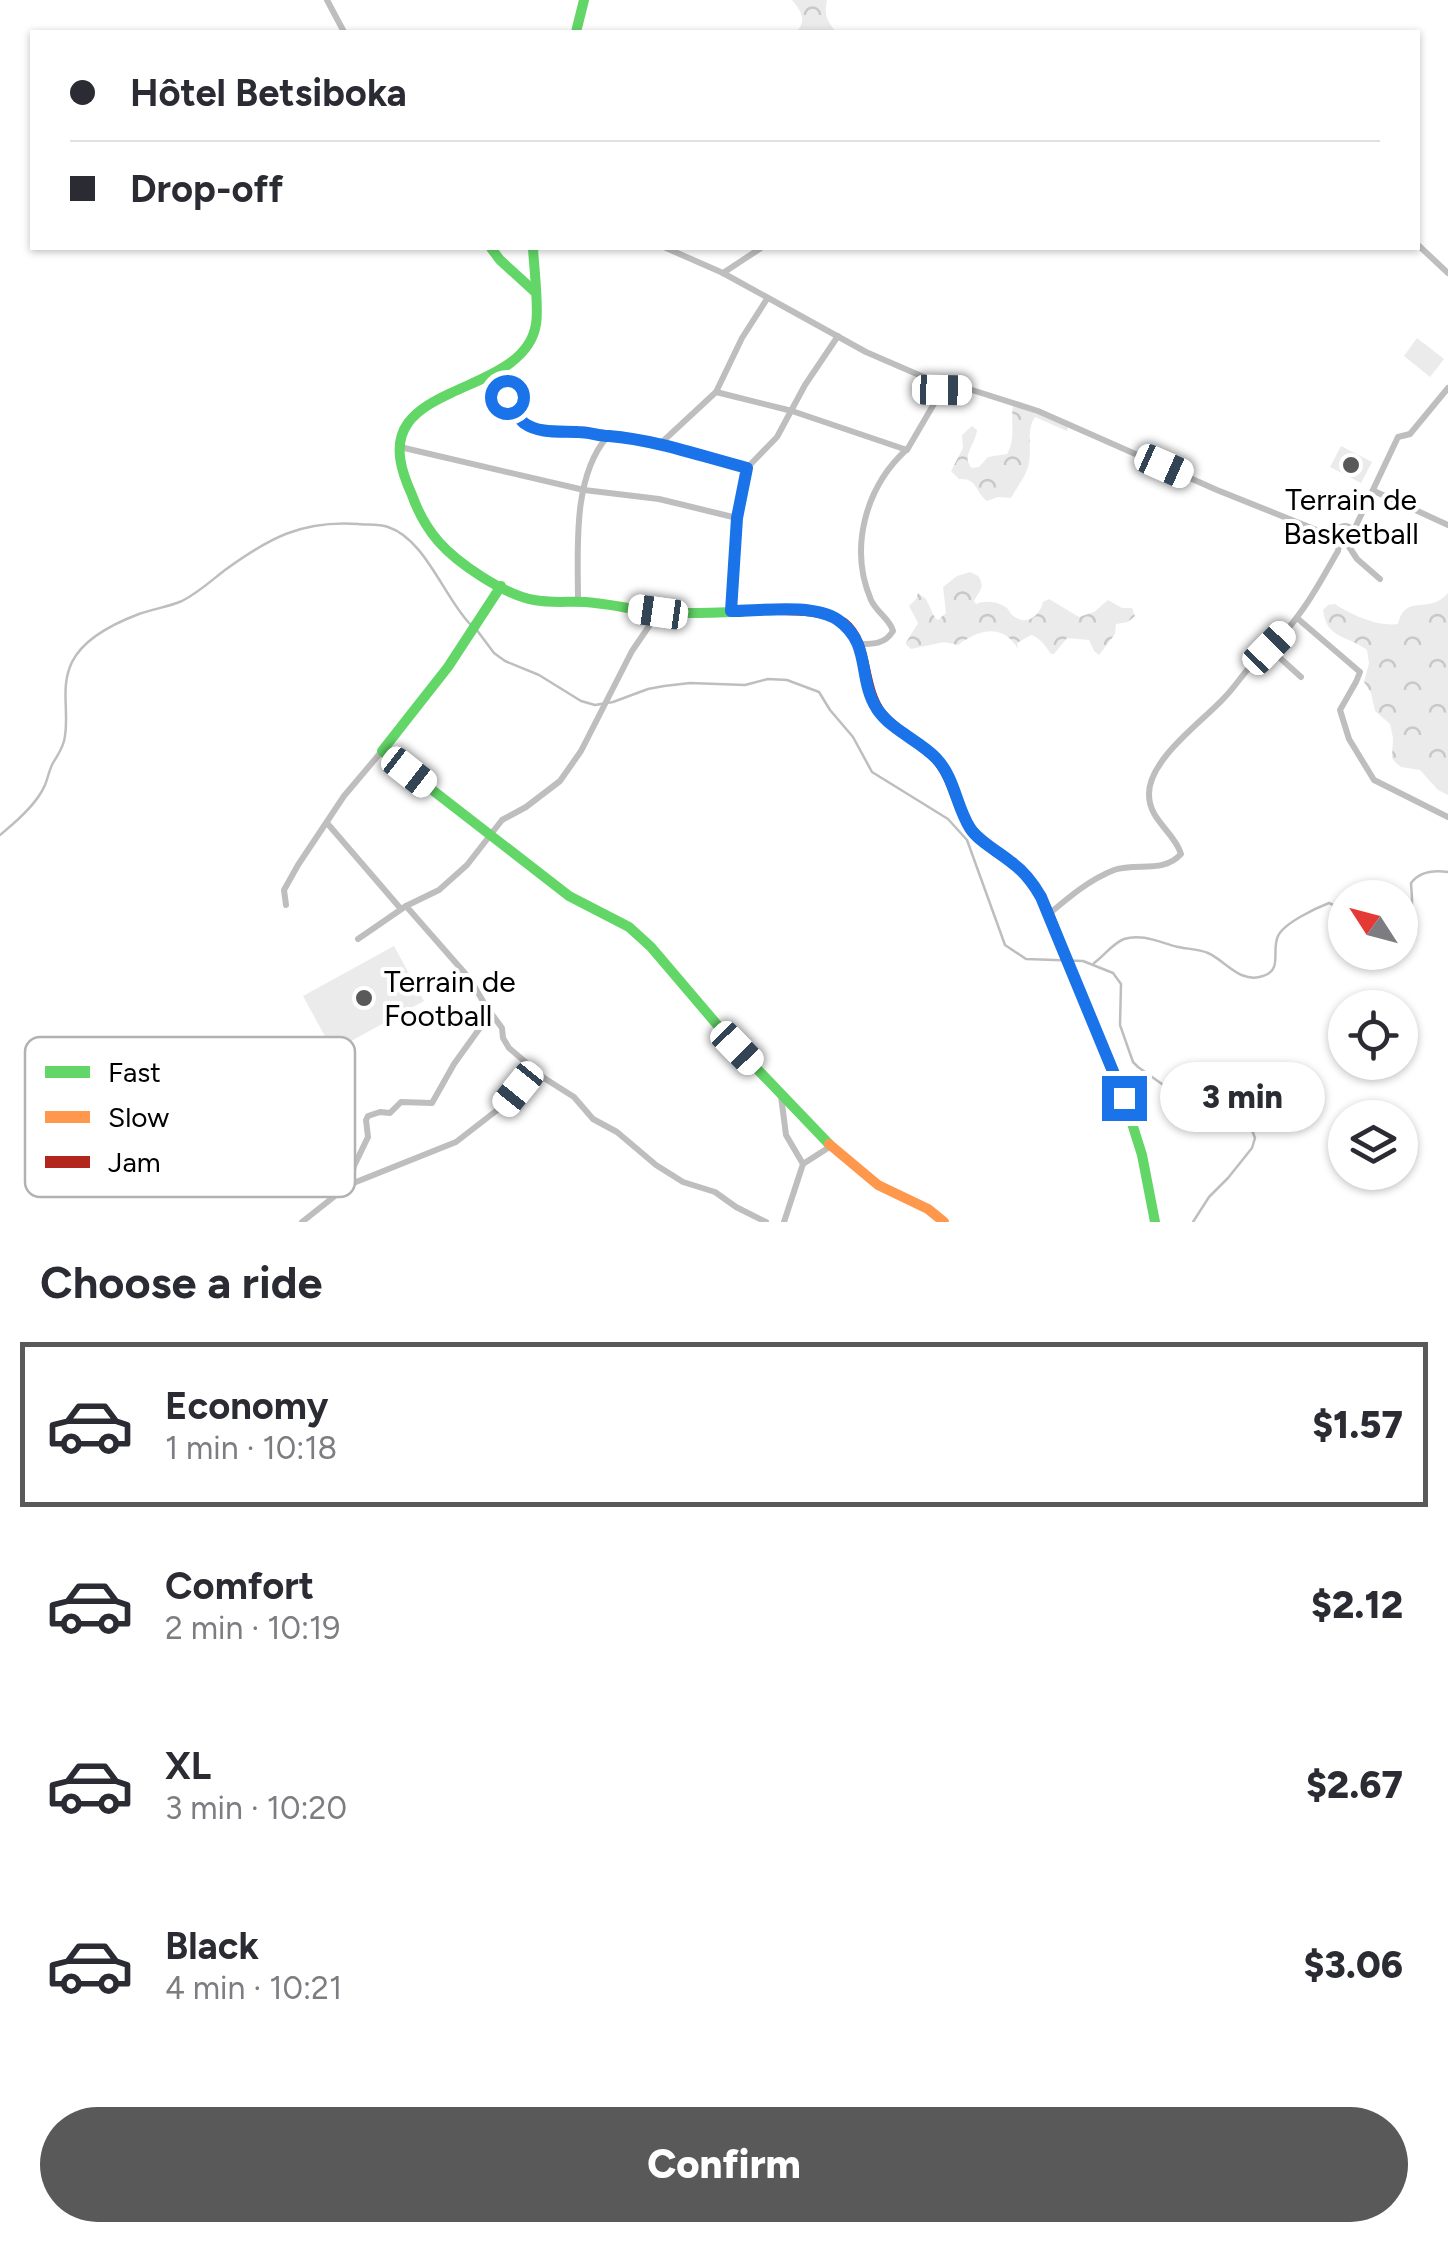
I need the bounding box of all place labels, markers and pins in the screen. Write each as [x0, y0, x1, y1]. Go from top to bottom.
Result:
marker: Terrain de Basketball [1340, 454, 1362, 476]
place label: Terrain de Basketball [1283, 481, 1419, 552]
place label: Terrain de Football [384, 963, 516, 1034]
marker: Terrain de Football [353, 987, 375, 1009]

